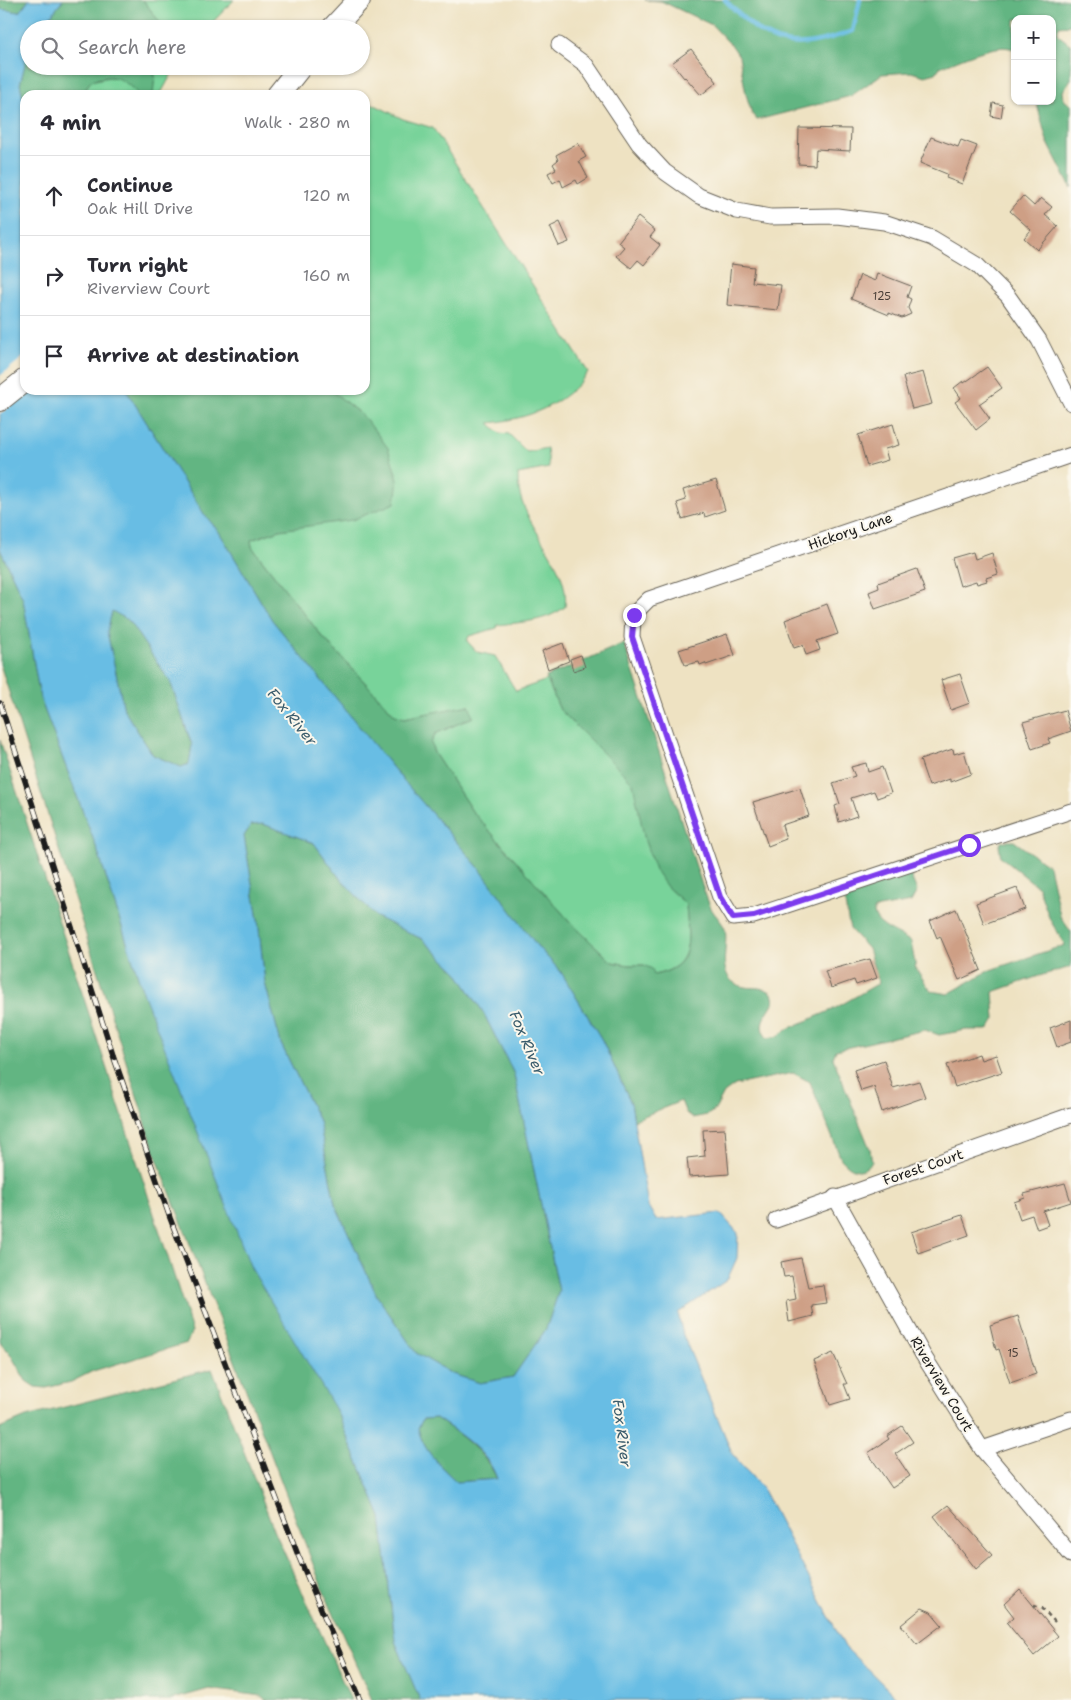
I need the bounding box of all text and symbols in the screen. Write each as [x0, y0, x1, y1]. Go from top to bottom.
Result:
map controls [1011, 15, 1056, 105]
button: + [1011, 15, 1056, 60]
search box [20, 20, 370, 75]
icon: search [38, 34, 66, 62]
text: Search here [78, 35, 187, 60]
button: − [1011, 60, 1056, 105]
text: 4 min [40, 109, 101, 137]
text: Walk · 280 m [244, 112, 350, 133]
text: Continue [87, 173, 173, 198]
icon: ahead [40, 182, 68, 210]
text: 120 m [303, 185, 350, 206]
text: Oak Hill Drive [87, 198, 193, 219]
text: Turn right [87, 253, 188, 278]
icon: right [40, 262, 68, 290]
text: 160 m [303, 265, 350, 286]
text: Riverview Court [87, 278, 210, 299]
house number: 125 [873, 289, 891, 304]
icon: arrive [40, 342, 68, 370]
text: Arrive at destination [87, 343, 299, 368]
street label: Hickory Lane [805, 508, 895, 554]
route end [623, 604, 646, 627]
water label: Fox River [263, 684, 322, 751]
route start [958, 834, 981, 857]
water label: Fox River [504, 1008, 550, 1079]
street label: Forest Court [880, 1145, 966, 1189]
street label: Riverview Court [907, 1333, 977, 1435]
house number: 15 [1007, 1346, 1019, 1361]
water label: Fox River [608, 1398, 636, 1469]

